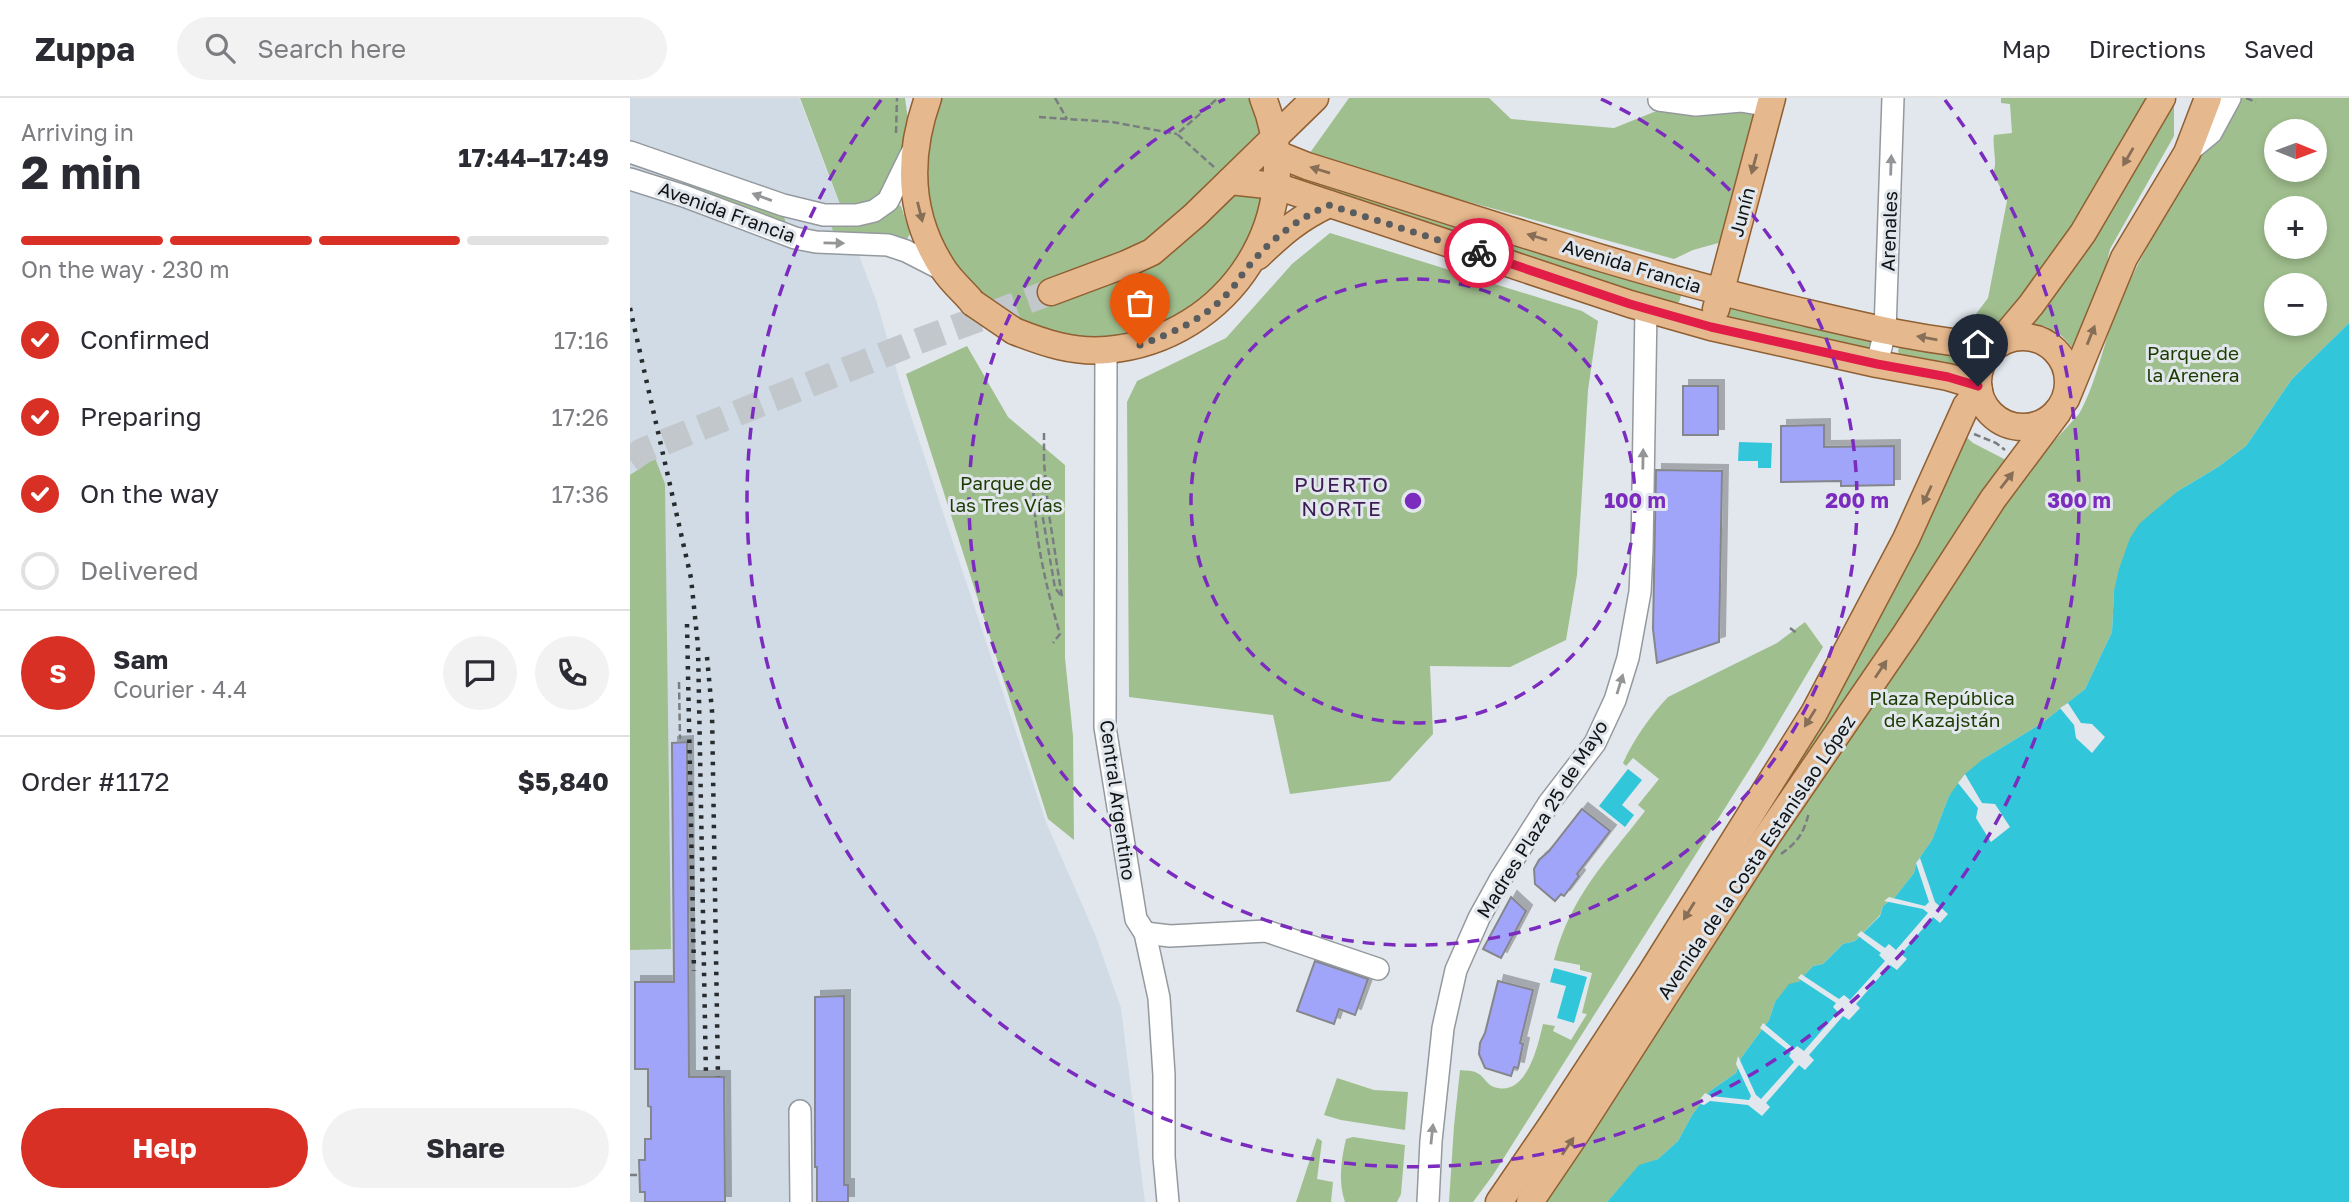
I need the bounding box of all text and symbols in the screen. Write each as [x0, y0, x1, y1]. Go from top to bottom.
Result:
search box [177, 17, 667, 80]
text: Zuppa [35, 29, 135, 68]
icon: search [201, 29, 239, 67]
text: Search here [257, 33, 406, 64]
text: Map [2002, 34, 2051, 63]
text: Directions [2089, 34, 2206, 63]
text: Saved [2244, 34, 2314, 63]
text: Arriving in [21, 118, 134, 146]
north arrow [2264, 119, 2328, 182]
map controls [2264, 119, 2327, 336]
text: 17:44–17:49 [458, 142, 609, 173]
text: 2 min [21, 144, 141, 199]
one-way arrow [2122, 148, 2134, 167]
one-way arrow [1749, 154, 1759, 175]
one-way arrow [1885, 154, 1896, 176]
one-way arrow [1309, 165, 1330, 175]
street label: Avenida Francia [656, 176, 799, 247]
street label: Junín [1724, 184, 1759, 239]
street label: Arenales [1876, 190, 1901, 272]
one-way arrow [752, 192, 773, 203]
button: + [2264, 196, 2327, 259]
one-way arrow [915, 201, 926, 223]
courier [1444, 218, 1514, 288]
one-way arrow [1527, 232, 1548, 242]
street label: Avenida Francia [1560, 233, 1704, 298]
icon: bike [1460, 234, 1498, 272]
one-way arrow [824, 237, 846, 248]
text: On the way · 230 m [21, 255, 230, 283]
pin [1110, 273, 1170, 345]
button: − [2264, 273, 2327, 336]
icon: bag [1121, 284, 1159, 322]
pin [1948, 314, 2008, 386]
icon: check [21, 321, 59, 359]
text: Confirmed [80, 324, 210, 355]
icon: home [1959, 325, 1997, 363]
one-way arrow [2085, 325, 2096, 346]
text: 17:16 [554, 326, 609, 354]
one-way arrow [1916, 333, 1938, 344]
park label: Parque de la Arenera [2146, 341, 2240, 386]
icon: check [21, 398, 59, 436]
text: Preparing [80, 401, 202, 432]
text: 17:26 [552, 403, 609, 431]
one-way arrow [1637, 448, 1649, 470]
park label: Parque de las Tres Vías [949, 471, 1063, 516]
district label: PUERTO NORTE [1294, 471, 1390, 521]
one-way arrow [2000, 471, 2015, 489]
icon: check [21, 475, 59, 513]
text: On the way [80, 478, 219, 509]
text: 17:36 [551, 480, 609, 508]
one-way arrow [1921, 485, 1933, 505]
text: 100 m [1604, 487, 1666, 513]
text: 200 m [1825, 487, 1889, 513]
text: 300 m [2047, 487, 2111, 513]
centre of rings [1401, 489, 1425, 513]
text: Delivered [80, 555, 199, 586]
button: chat [443, 636, 517, 710]
button: phone [535, 636, 609, 710]
text: Sam [113, 644, 168, 675]
text: S [49, 658, 67, 689]
one-way arrow [1874, 660, 1888, 678]
one-way arrow [1615, 674, 1626, 695]
text: Courier · 4.4 [113, 675, 247, 703]
park label: Plaza República de Kazajstán [1869, 686, 2015, 731]
one-way arrow [1804, 708, 1817, 728]
street label: Avenida de la Costa Estanislao López [1652, 710, 1860, 1003]
street label: Madres Plaza 25 de Mayo [1471, 716, 1612, 922]
street label: Central Argentino [1096, 718, 1141, 882]
text: Order #1172 [21, 766, 170, 797]
text: $5,840 [518, 766, 609, 797]
one-way arrow [1683, 901, 1696, 920]
button: Help [21, 1108, 308, 1188]
button: Share [322, 1108, 609, 1188]
one-way arrow [1427, 1123, 1438, 1145]
one-way arrow [1561, 1137, 1575, 1155]

